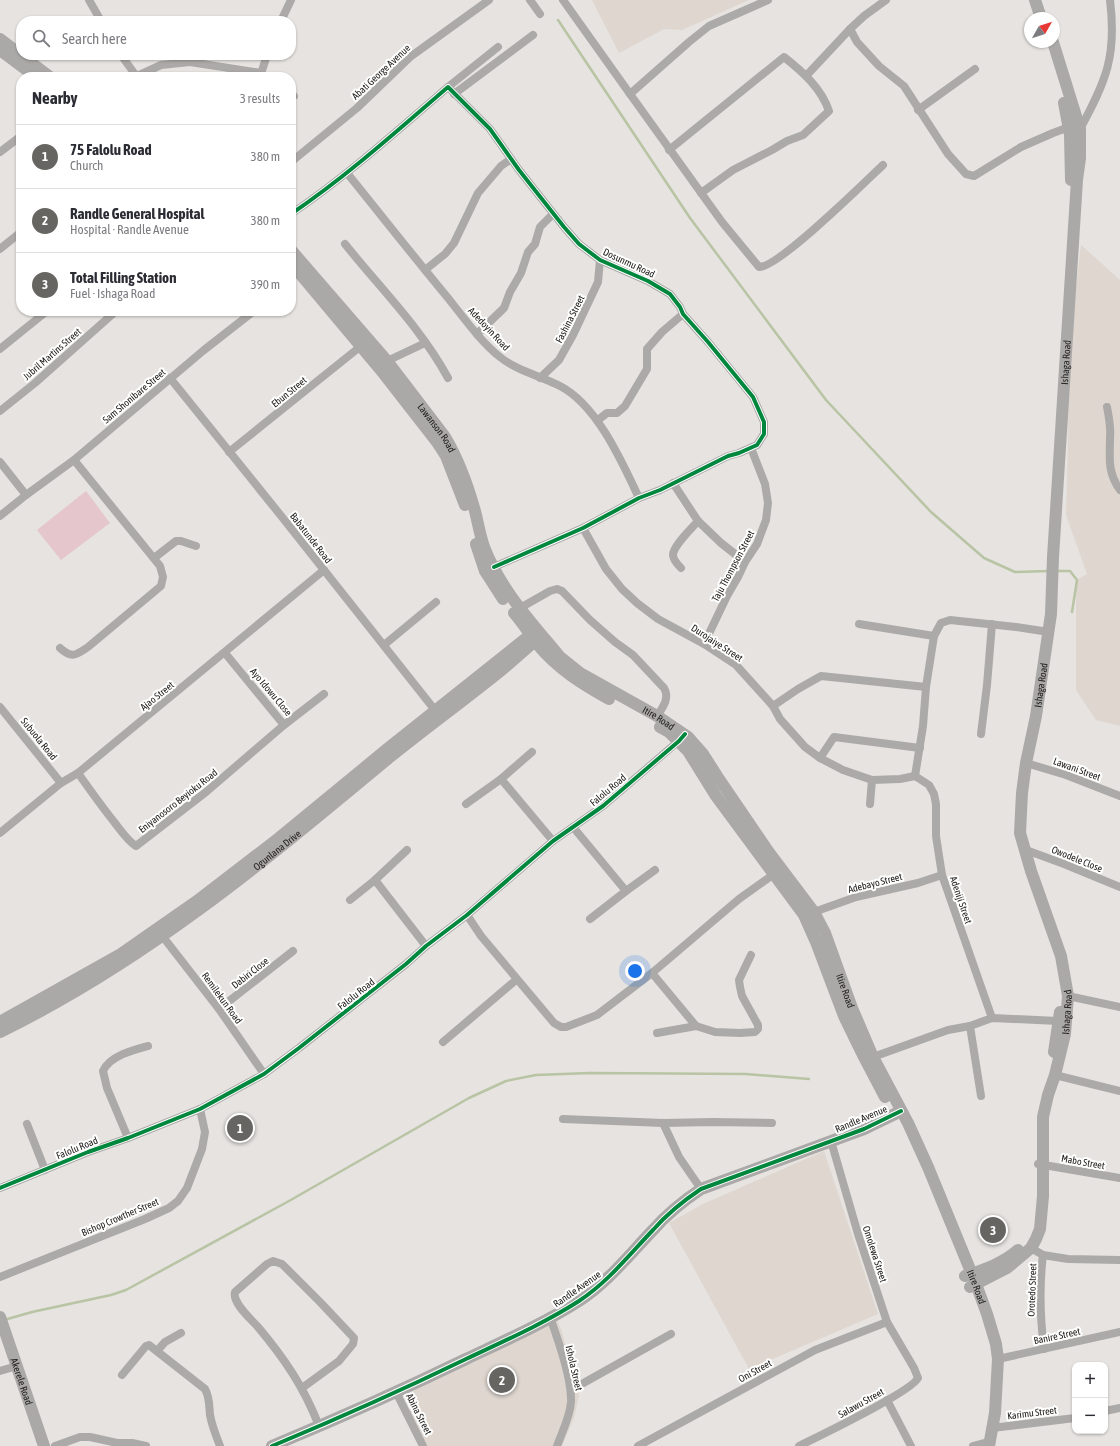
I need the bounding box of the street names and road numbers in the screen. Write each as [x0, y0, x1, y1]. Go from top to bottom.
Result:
street label: Abati George Avenue [350, 42, 413, 102]
street label: Dosunmu Road [601, 246, 657, 280]
street label: Fashina Street [553, 293, 587, 345]
street label: Adedoyin Road [466, 305, 512, 353]
street label: Jubril Martins Street [21, 326, 83, 382]
street label: Ishaga Road [1058, 339, 1072, 385]
street label: Sam Shonibare Street [100, 366, 168, 425]
street label: Ebun Street [269, 374, 309, 409]
street label: Lawanson Road [416, 401, 458, 454]
street label: Babatunde Road [288, 511, 334, 566]
street label: Taju Thompson Street [710, 528, 756, 603]
street label: Durojaiye Street [689, 622, 745, 664]
street label: Ishaga Road [1032, 662, 1049, 708]
street label: Ayo Idowu Close [248, 666, 294, 718]
street label: Ajao Street [138, 679, 176, 713]
street label: Itire Road [641, 704, 677, 732]
street label: Subuola Road [19, 716, 60, 763]
street label: Lawani Street [1052, 755, 1102, 783]
street label: Eniyanosoro Beyioku Road [136, 767, 220, 835]
street label: Falolu Road [588, 772, 628, 808]
street label: Ogunlana Drive [251, 827, 303, 872]
street label: Owodele Close [1050, 844, 1105, 874]
street label: Adebayo Street [847, 871, 903, 895]
street label: Adeniji Street [948, 875, 974, 925]
street label: Dabiri Close [229, 955, 271, 991]
street label: Remilekun Road [200, 970, 244, 1026]
street label: Itire Road [835, 972, 857, 1010]
street label: Falolu Road [335, 976, 377, 1012]
street label: Ishaga Road [1059, 989, 1074, 1035]
street label: Randle Avenue [833, 1103, 889, 1135]
street label: Falolu Road [55, 1135, 100, 1161]
street label: Mabo Street [1060, 1153, 1106, 1171]
street label: Bishop Crowther Street [80, 1196, 160, 1238]
street label: Omolewa Street [861, 1224, 889, 1284]
street label: Orotedo Street [1026, 1263, 1038, 1317]
street label: Randle Avenue [551, 1268, 603, 1309]
street label: Itire Road [965, 1268, 988, 1306]
street label: Banire Street [1033, 1326, 1081, 1346]
street label: Ishola Street [563, 1344, 585, 1392]
street label: Akerele Road [9, 1357, 35, 1406]
street label: Oni Street [736, 1357, 774, 1385]
street label: Salawu Street [836, 1386, 886, 1420]
street label: Abina Street [404, 1392, 434, 1437]
street label: Karimu Street [1007, 1404, 1058, 1422]

